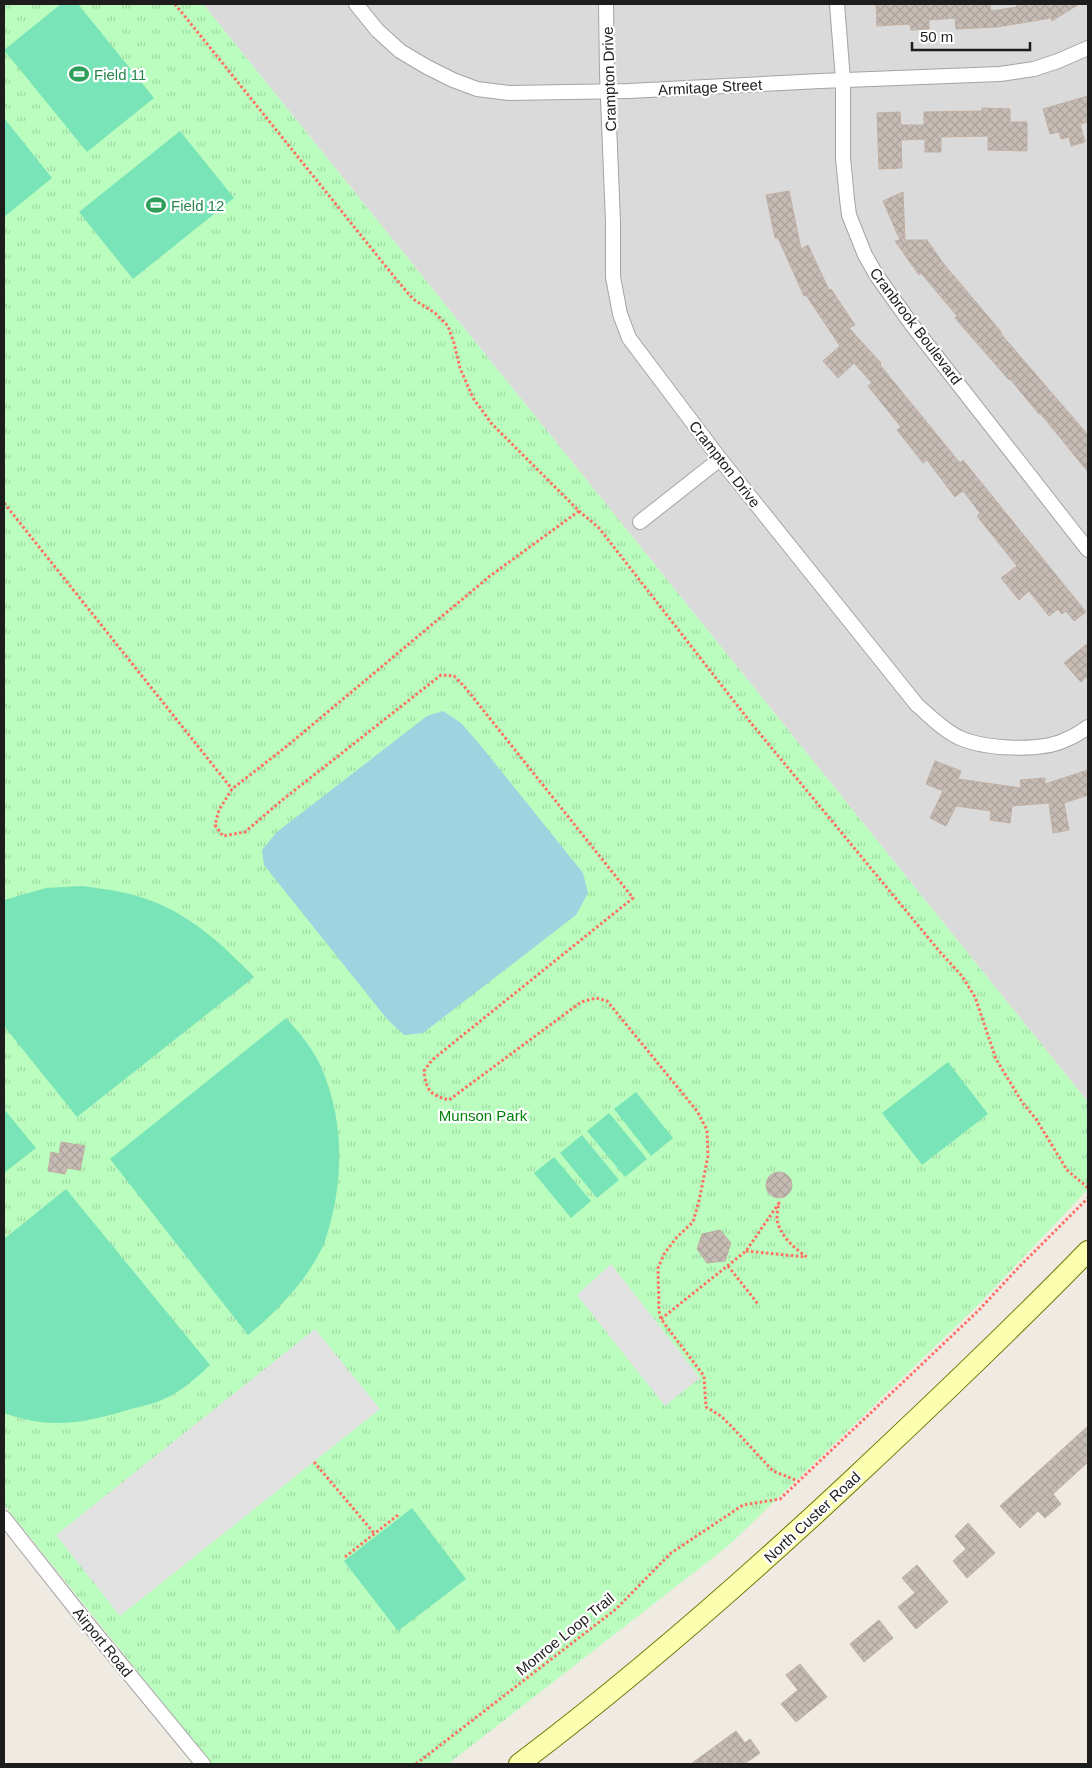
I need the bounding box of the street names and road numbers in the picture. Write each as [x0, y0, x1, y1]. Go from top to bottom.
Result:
street label: Crampton Drive [599, 26, 619, 132]
street label: Armitage Street [658, 76, 763, 98]
street label: Cranbrook Boulevard [867, 264, 965, 388]
street label: Crampton Drive [686, 417, 764, 511]
street label: North Custer Road [760, 1468, 864, 1566]
street label: Monroe Loop Trail [513, 1589, 617, 1679]
street label: Airport Road [70, 1604, 136, 1680]

